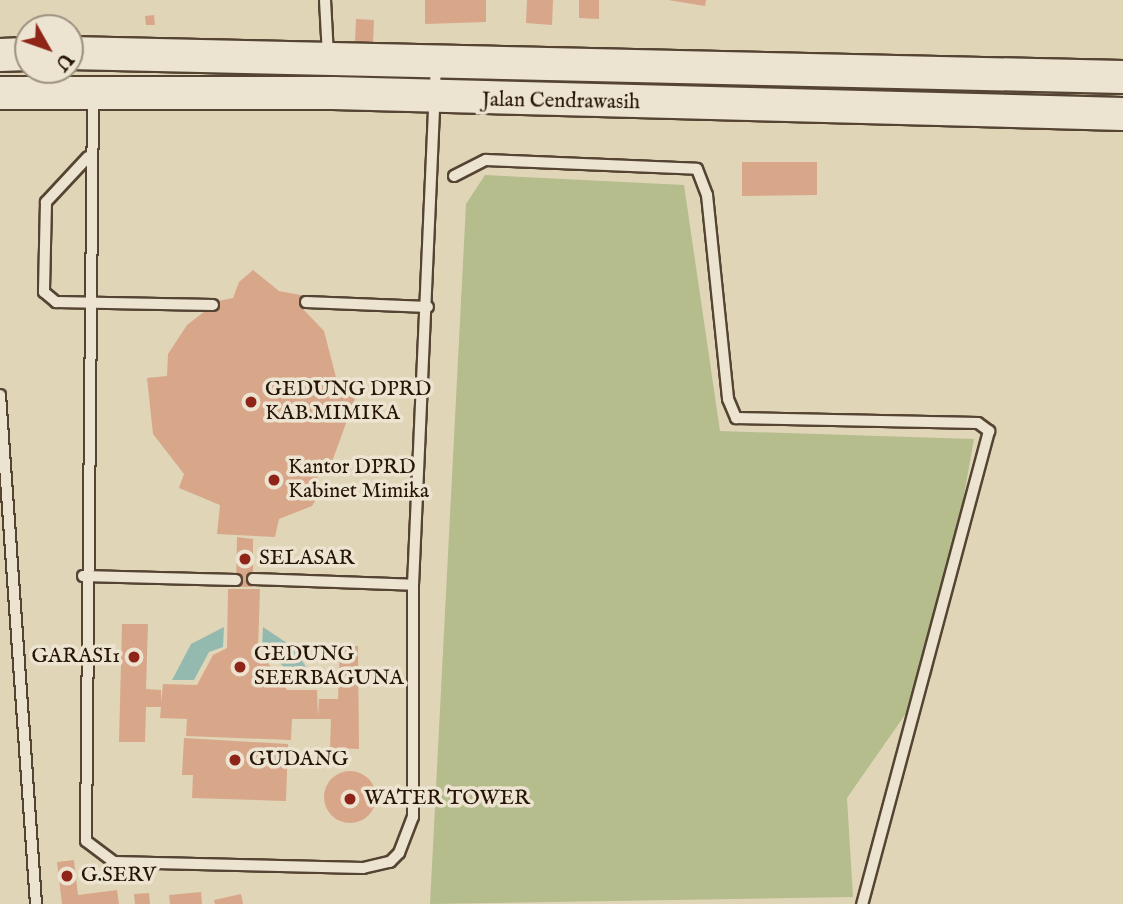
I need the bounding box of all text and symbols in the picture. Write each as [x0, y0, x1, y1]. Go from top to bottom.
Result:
north arrow [14, 14, 84, 84]
text: U [49, 47, 78, 75]
street label: Jalan Cendrawasih [482, 88, 640, 116]
place label: GEDUNG DPRD KAB.MIMIKA [265, 377, 431, 427]
marker: GEDUNG DPRD KAB.MIMIKA [243, 394, 259, 410]
place label: Kantor DPRD Kabinet Mimika [288, 455, 429, 505]
marker: Kantor DPRD Kabinet Mimika [266, 472, 282, 488]
place label: SELASAR [259, 546, 354, 572]
marker: SELASAR [237, 551, 253, 567]
place label: GEDUNG SEERBAGUNA [254, 642, 404, 692]
place label: GARASI1 [32, 644, 120, 670]
marker: GARASI1 [126, 649, 142, 665]
marker: GEDUNG SEERBAGUNA [232, 659, 248, 675]
place label: GUDANG [249, 747, 349, 773]
marker: GUDANG [227, 752, 243, 768]
place label: WATER TOWER [364, 786, 530, 812]
marker: WATER TOWER [342, 791, 358, 807]
place label: G.SERV [81, 863, 156, 889]
marker: G.SERV [59, 868, 75, 884]

